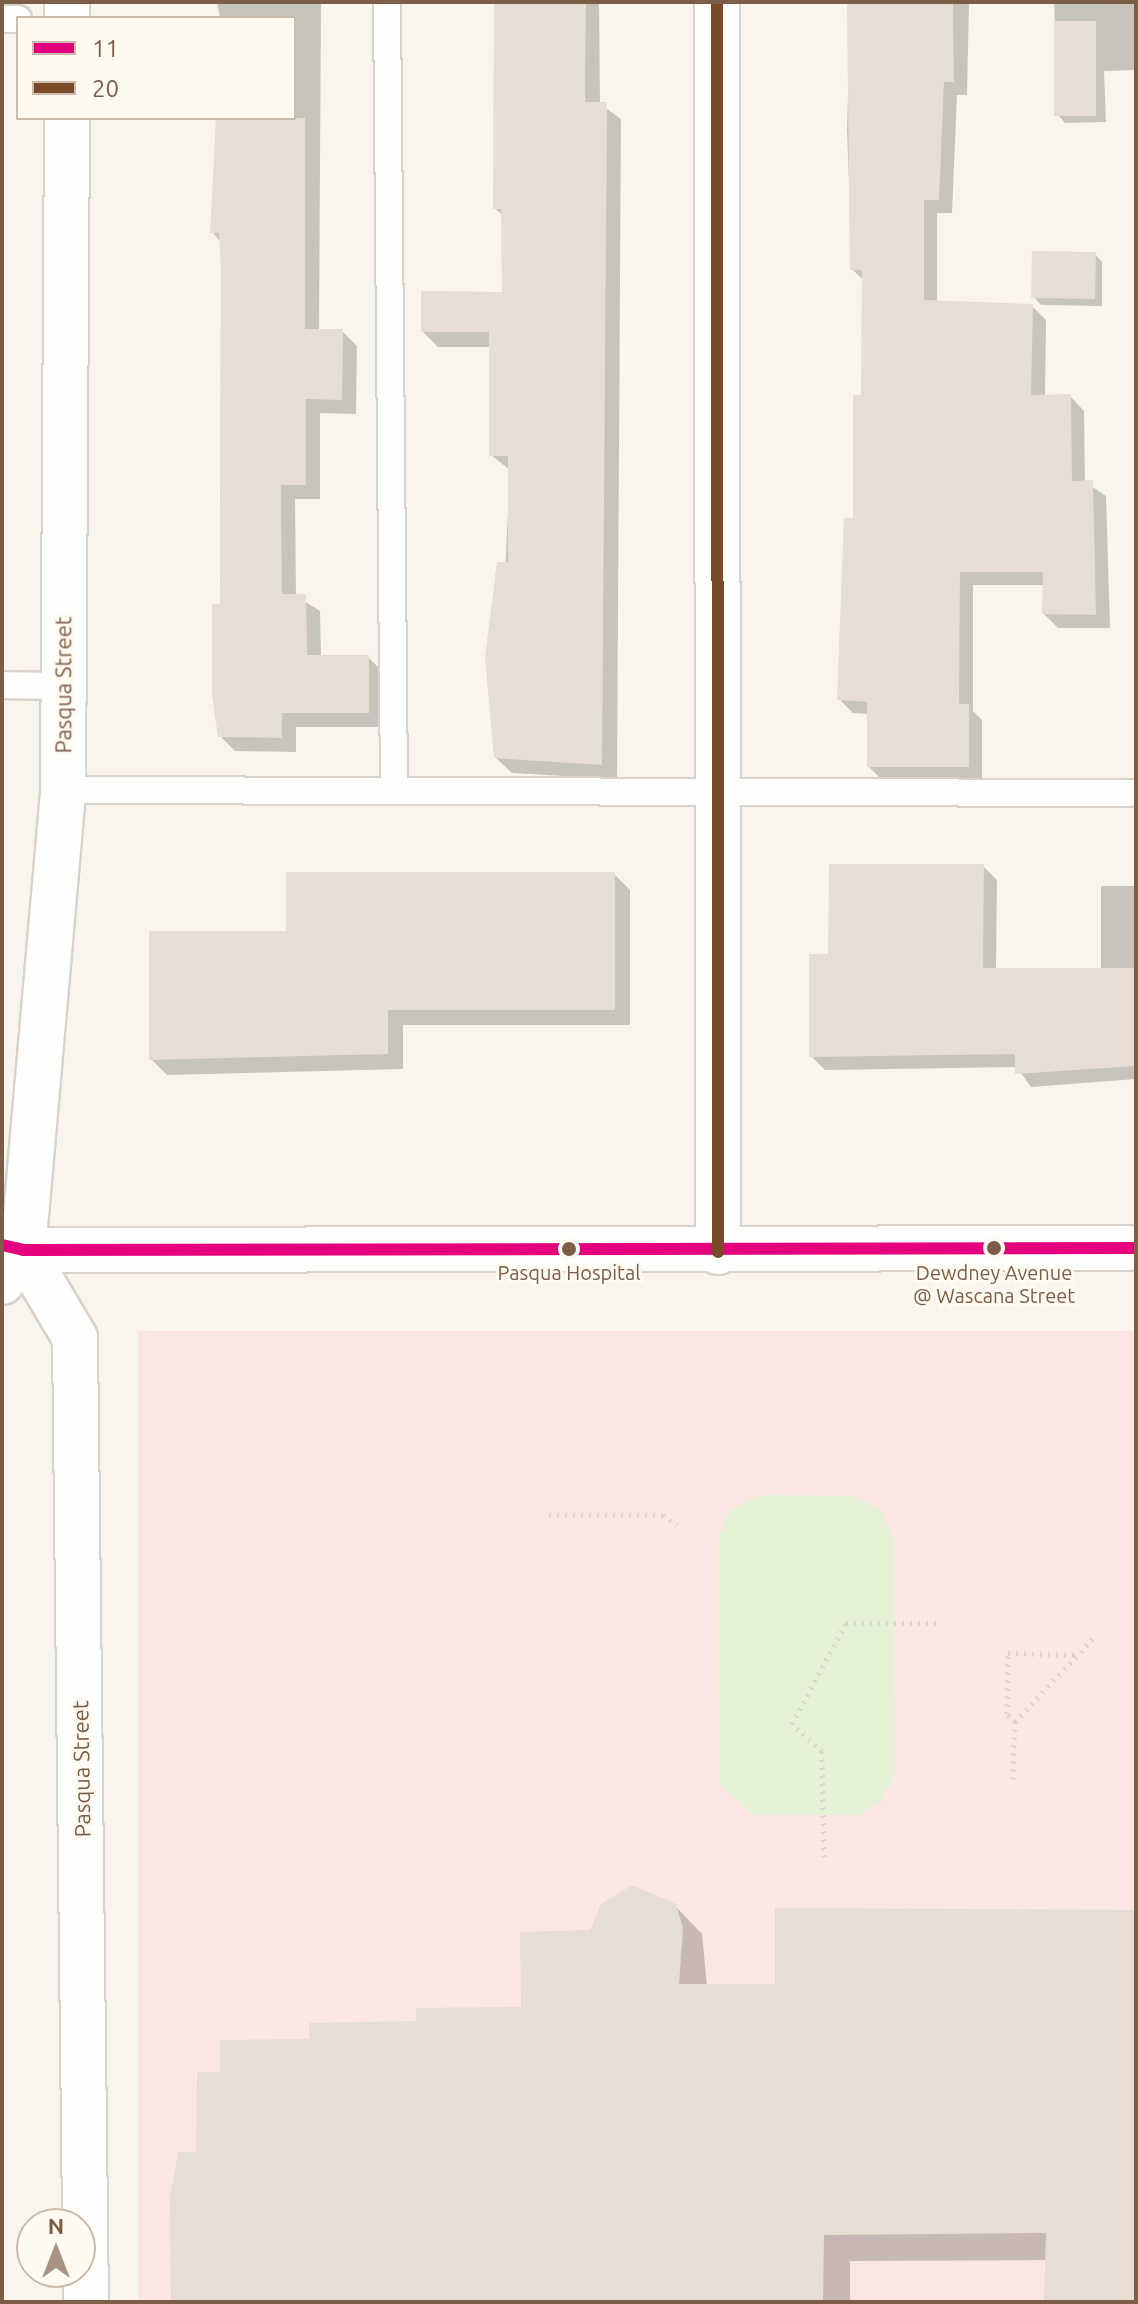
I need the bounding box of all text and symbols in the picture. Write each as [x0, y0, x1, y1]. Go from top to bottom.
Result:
legend [16, 16, 296, 120]
text: 11 [92, 35, 119, 62]
text: 20 [92, 75, 119, 102]
street label: Pasqua Street [50, 616, 76, 754]
marker: Dewdney Avenue @ Wascana Street [986, 1240, 1002, 1256]
marker: Pasqua Hospital [561, 1241, 577, 1257]
place label: Pasqua Hospital [498, 1260, 640, 1284]
place label: Dewdney Avenue @ Wascana Street [913, 1260, 1075, 1307]
street label: Pasqua Street [67, 1700, 95, 1838]
north arrow [16, 2208, 96, 2288]
text: N [48, 2213, 64, 2238]

